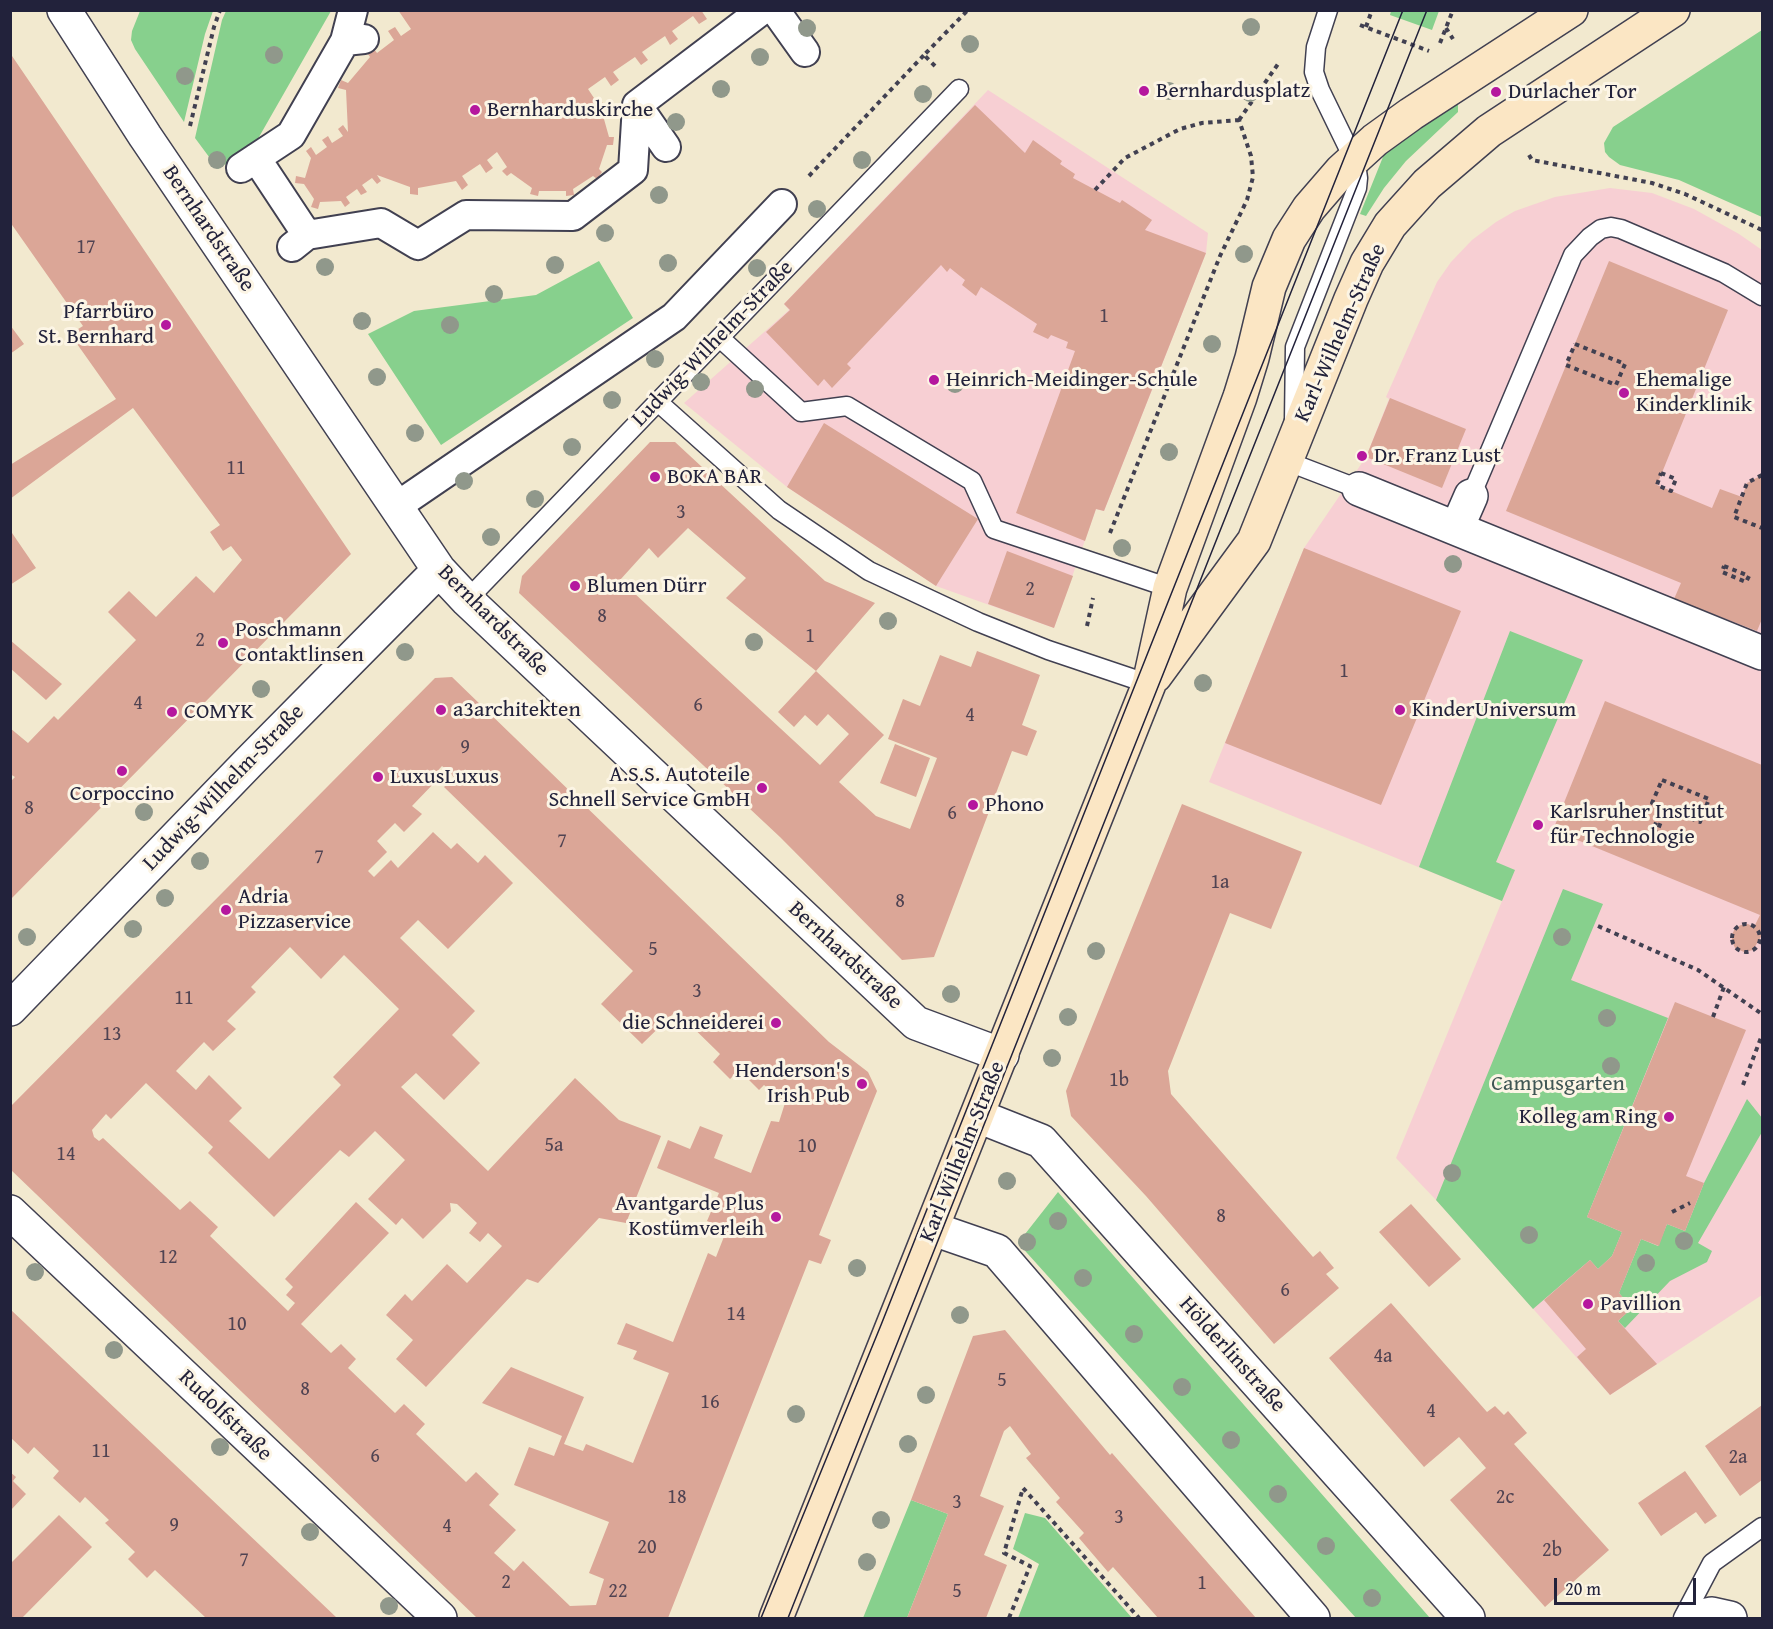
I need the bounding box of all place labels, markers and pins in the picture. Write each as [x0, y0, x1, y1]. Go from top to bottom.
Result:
place label: Bernhardusplatz [1156, 78, 1310, 104]
place label: Durlacher Tor [1508, 79, 1637, 105]
marker: Bernhardusplatz [1137, 84, 1151, 98]
marker: Durlacher Tor [1489, 85, 1503, 99]
place label: Bernharduskirche [487, 97, 653, 123]
marker: Bernharduskirche [468, 103, 482, 117]
place label: Pfarrbüro St. Bernhard [38, 299, 154, 350]
marker: Pfarrbüro St. Bernhard [159, 318, 173, 332]
place label: Heinrich-Meidinger-Schule [946, 367, 1198, 393]
place label: Ehemalige Kinderklinik [1636, 367, 1752, 418]
marker: Heinrich-Meidinger-Schule [927, 373, 941, 387]
marker: Ehemalige Kinderklinik [1617, 386, 1631, 400]
place label: Dr. Franz Lust [1374, 443, 1501, 469]
marker: Dr. Franz Lust [1355, 449, 1369, 463]
place label: BOKA BAR [667, 464, 763, 490]
marker: BOKA BAR [648, 470, 662, 484]
place label: Blumen Dürr [587, 573, 706, 599]
marker: Blumen Dürr [568, 579, 582, 593]
place label: Poschmann Contaktlinsen [235, 617, 364, 668]
marker: Poschmann Contaktlinsen [216, 636, 230, 650]
place label: a3architekten [453, 697, 581, 723]
place label: KinderUniversum [1412, 697, 1576, 723]
place label: COMYK [184, 699, 254, 725]
marker: a3architekten [434, 703, 448, 717]
marker: KinderUniversum [1393, 703, 1407, 717]
marker: COMYK [165, 705, 179, 719]
place label: A.S.S. Autoteile Schnell Service GmbH [548, 762, 750, 813]
marker: Corpoccino [115, 764, 129, 778]
place label: LuxusLuxus [390, 764, 499, 790]
marker: LuxusLuxus [371, 770, 385, 784]
place label: Corpoccino [70, 781, 174, 807]
marker: A.S.S. Autoteile Schnell Service GmbH [755, 781, 769, 795]
place label: Phono [985, 792, 1044, 818]
marker: Phono [966, 798, 980, 812]
place label: Karlsruher Institut für Technologie [1550, 799, 1724, 850]
marker: Karlsruher Institut für Technologie [1531, 818, 1545, 832]
place label: Adria Pizzaservice [238, 884, 351, 936]
marker: Adria Pizzaservice [219, 903, 233, 917]
place label: die Schneiderei [622, 1010, 764, 1036]
marker: die Schneiderei [769, 1016, 783, 1030]
place label: Henderson's Irish Pub [735, 1058, 850, 1110]
marker: Henderson's Irish Pub [855, 1077, 869, 1091]
place label: Kolleg am Ring [1519, 1104, 1657, 1130]
marker: Kolleg am Ring [1662, 1110, 1676, 1124]
place label: Avantgarde Plus Kostümverleih [615, 1191, 764, 1242]
marker: Avantgarde Plus Kostümverleih [769, 1210, 783, 1224]
place label: Pavillion [1600, 1291, 1681, 1317]
marker: Pavillion [1581, 1297, 1595, 1311]

